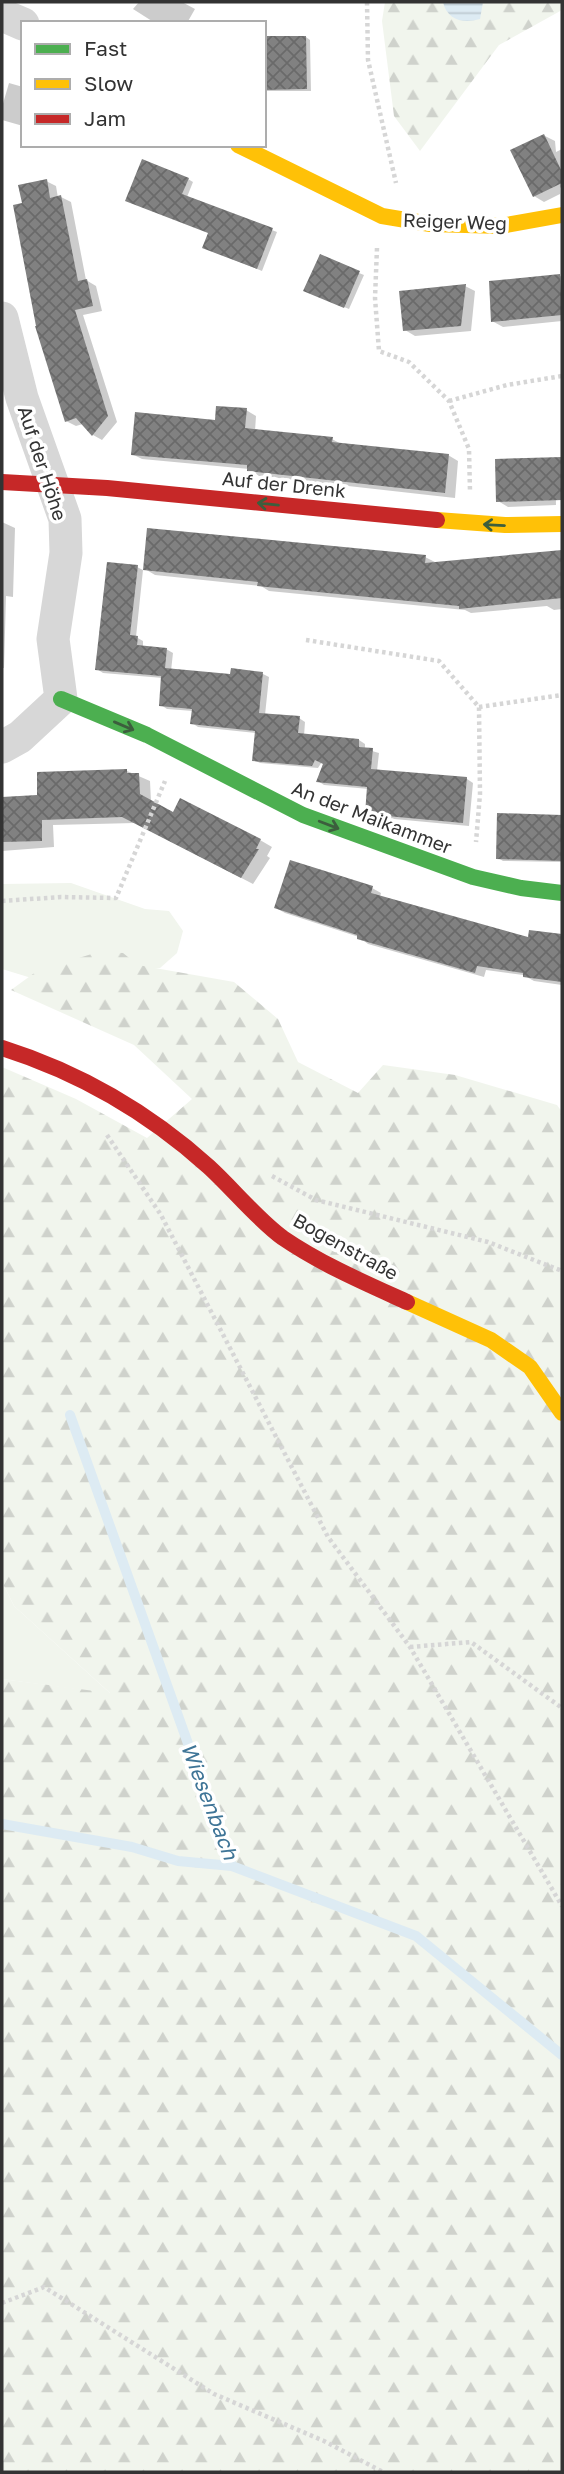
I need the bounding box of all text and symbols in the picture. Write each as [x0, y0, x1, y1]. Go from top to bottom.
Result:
legend [21, 21, 266, 147]
text: Fast [84, 35, 127, 61]
text: Slow [84, 70, 133, 96]
text: Jam [84, 105, 126, 131]
street label: Reiger Weg [403, 208, 507, 234]
street label: Auf der Höhe [14, 403, 72, 523]
street label: Auf der Drenk [221, 466, 347, 502]
one-way arrow [257, 497, 279, 510]
one-way arrow [483, 518, 506, 531]
one-way arrow [113, 720, 134, 733]
street label: An der Maikammer [289, 776, 456, 858]
one-way arrow [317, 820, 339, 833]
street label: Bogenstraße [290, 1208, 402, 1284]
water label: Wiesenbach [176, 1739, 245, 1864]

